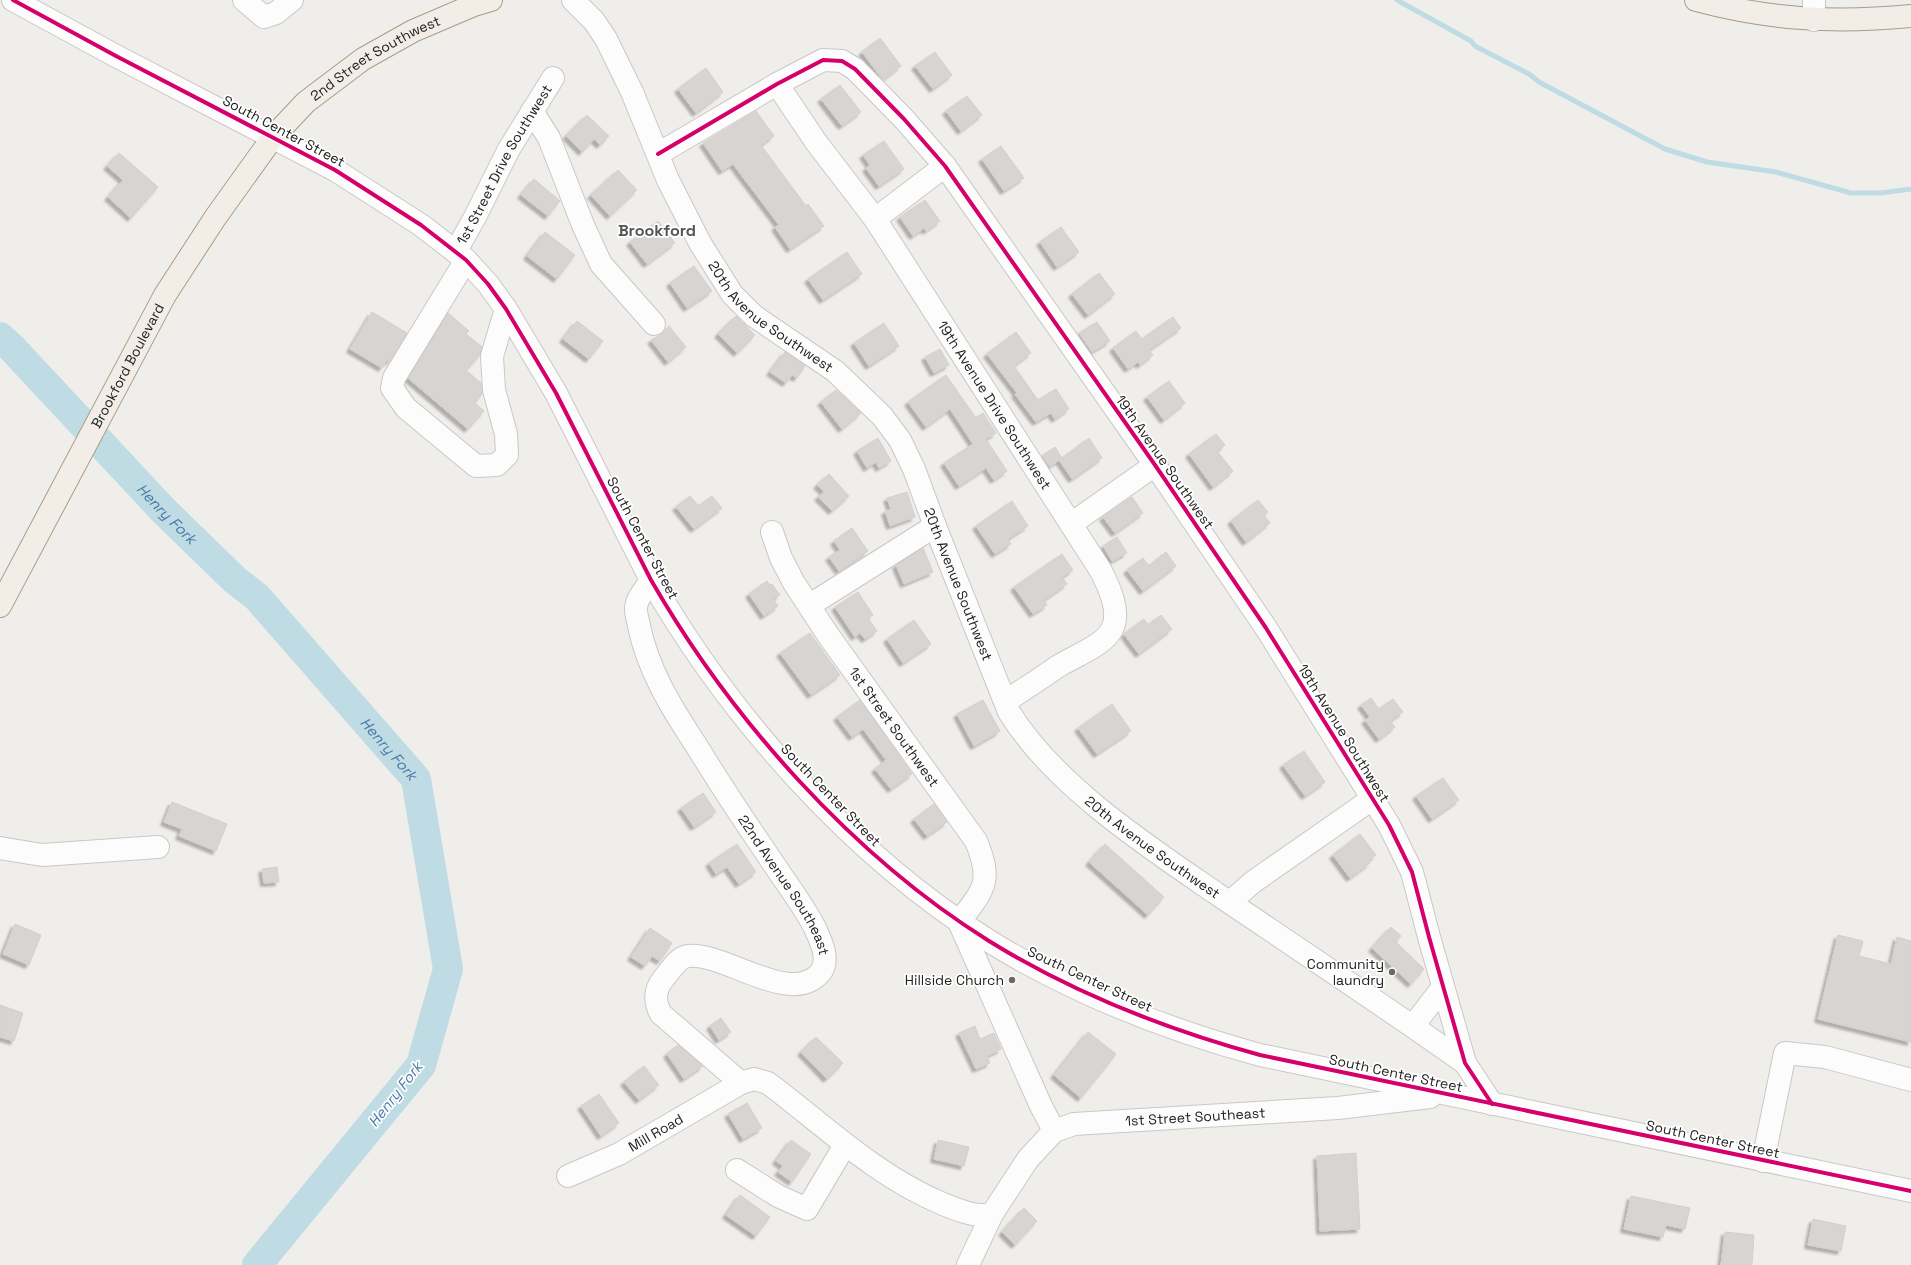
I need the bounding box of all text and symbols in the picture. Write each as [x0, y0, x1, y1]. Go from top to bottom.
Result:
street label: 2nd Street Southwest [307, 11, 443, 105]
street label: 1st Street Drive Southwest [452, 81, 556, 248]
street label: South Center Street [220, 91, 348, 171]
district label: Brookford [618, 220, 696, 241]
street label: 20th Avenue Southwest [704, 257, 837, 376]
street label: Brookford Boulevard [87, 300, 168, 431]
street label: 19th Avenue Drive Southwest [934, 317, 1055, 493]
street label: 19th Avenue Southwest [1112, 391, 1218, 533]
street label: South Center Street [603, 474, 683, 602]
water label: Henry Fork [133, 479, 203, 549]
street label: 20th Avenue Southwest [920, 505, 997, 663]
street label: 19th Avenue Southwest [1294, 661, 1394, 805]
street label: 1st Street Southwest [845, 663, 943, 790]
water label: Henry Fork [357, 713, 423, 785]
street label: South Center Street [777, 740, 885, 850]
street label: 20th Avenue Southwest [1081, 792, 1223, 902]
street label: 22nd Avenue Southeast [734, 811, 833, 957]
street label: South Center Street [1024, 942, 1156, 1016]
place label: Community laundry [1307, 955, 1384, 989]
marker: Community laundry [1387, 967, 1397, 977]
place label: Hillside Church [905, 971, 1004, 989]
marker: Hillside Church [1007, 975, 1017, 985]
street label: South Center Street [1328, 1050, 1464, 1096]
water label: Henry Fork [364, 1056, 428, 1130]
street label: 1st Street Southeast [1125, 1103, 1266, 1130]
street label: Mill Road [625, 1110, 686, 1156]
street label: South Center Street [1645, 1116, 1781, 1162]

